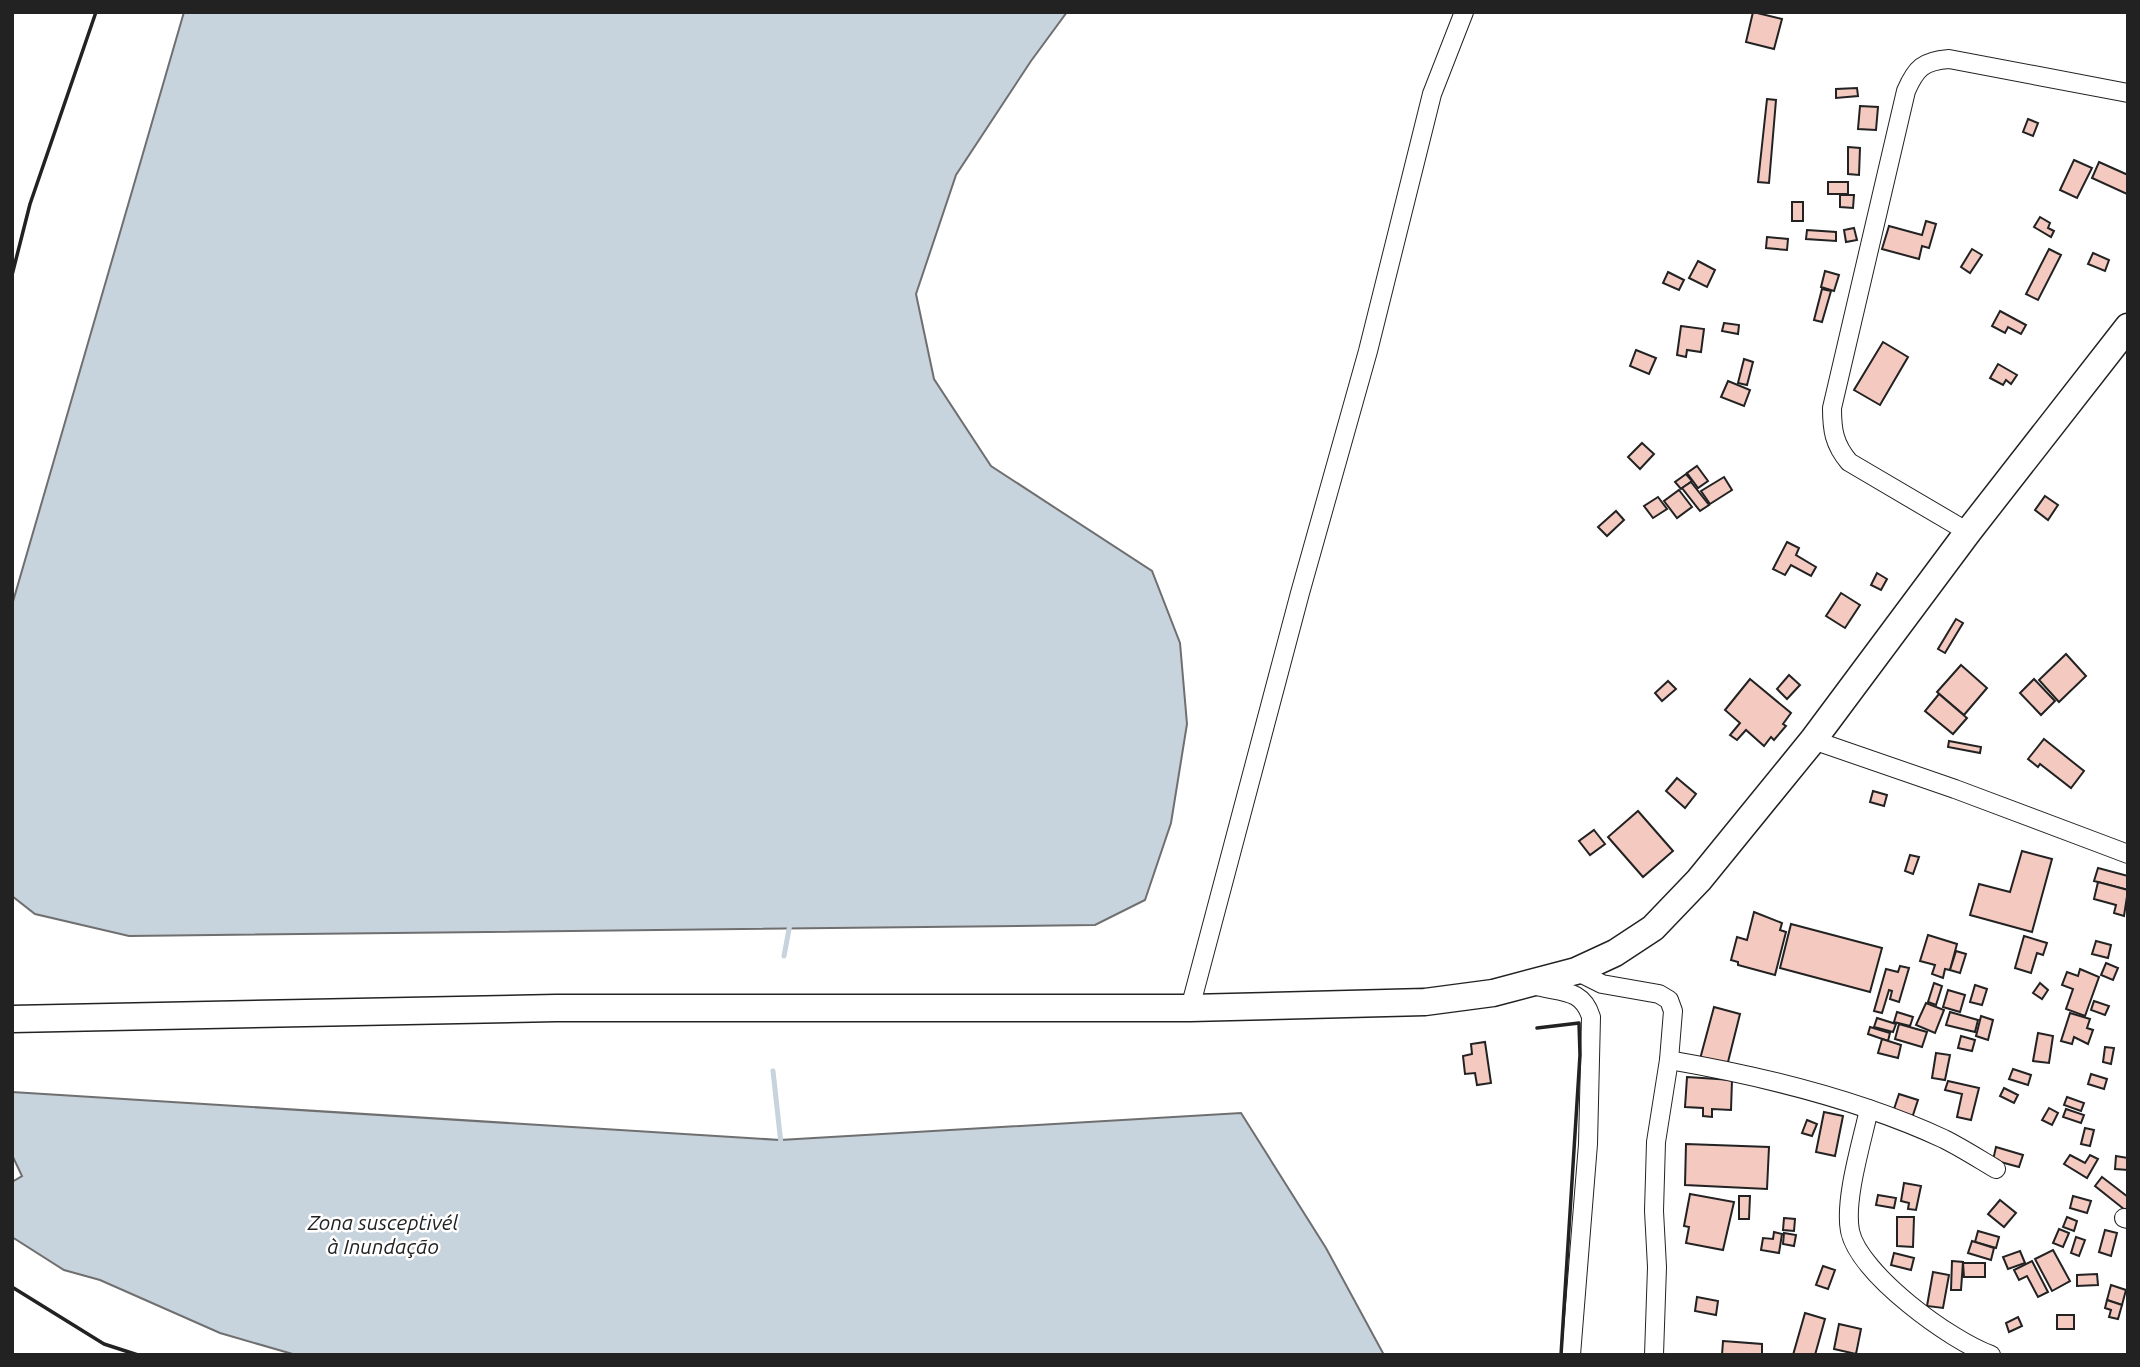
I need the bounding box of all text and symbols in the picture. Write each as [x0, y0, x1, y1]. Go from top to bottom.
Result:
water label: Zona susceptivél à Inundação [307, 1210, 458, 1258]

